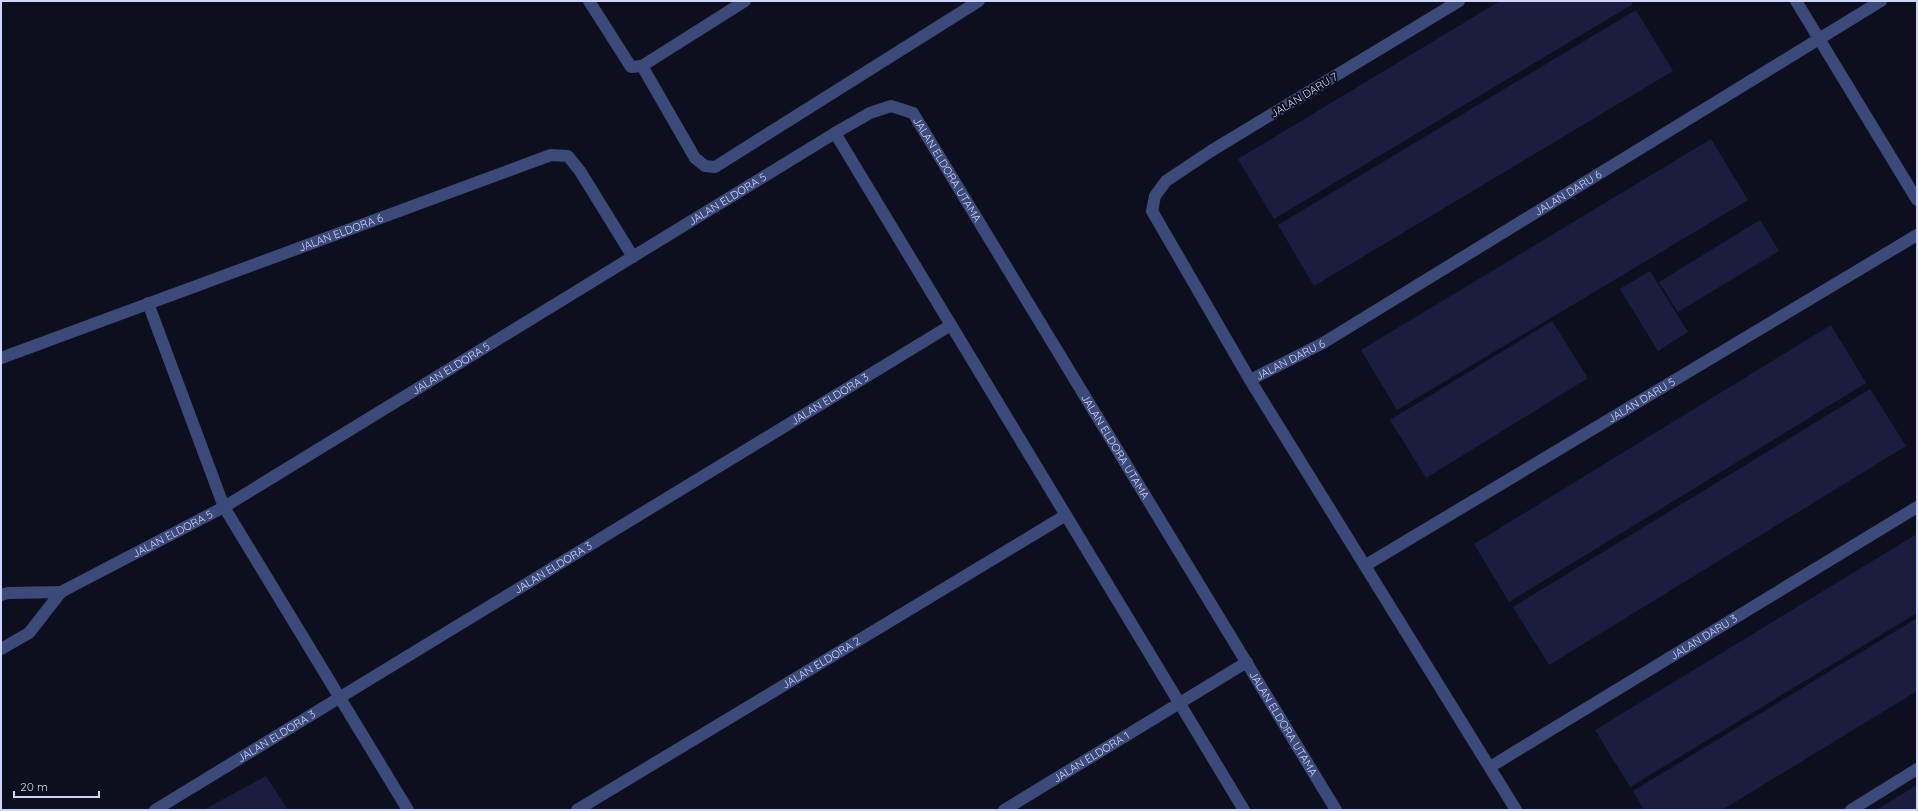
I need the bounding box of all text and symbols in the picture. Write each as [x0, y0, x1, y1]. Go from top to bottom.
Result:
street label: JALAN DARU 7 [1268, 69, 1340, 121]
street label: JALAN ELDORA UTAMA [910, 114, 985, 225]
street label: JALAN DARU 6 [1532, 167, 1604, 219]
street label: JALAN ELDORA 5 [685, 170, 769, 228]
street label: JALAN ELDORA 6 [296, 211, 385, 255]
street label: JALAN DARU 6 [1253, 336, 1327, 383]
street label: JALAN ELDORA 5 [409, 339, 493, 397]
street label: JALAN ELDORA 3 [788, 370, 871, 428]
street label: JALAN DARU 5 [1605, 374, 1678, 426]
street label: JALAN ELDORA UTAMA [1078, 391, 1153, 502]
street label: JALAN ELDORA 5 [130, 507, 215, 561]
street label: JALAN ELDORA 3 [511, 538, 595, 597]
street label: JALAN DARU 3 [1667, 611, 1740, 663]
street label: JALAN ELDORA 2 [779, 634, 863, 692]
street label: JALAN ELDORA UTAMA [1246, 668, 1321, 779]
street label: JALAN ELDORA 3 [235, 707, 318, 765]
street label: JALAN ELDORA 1 [1050, 728, 1132, 786]
scale bar [14, 773, 99, 799]
text: 20 m [20, 779, 48, 794]

